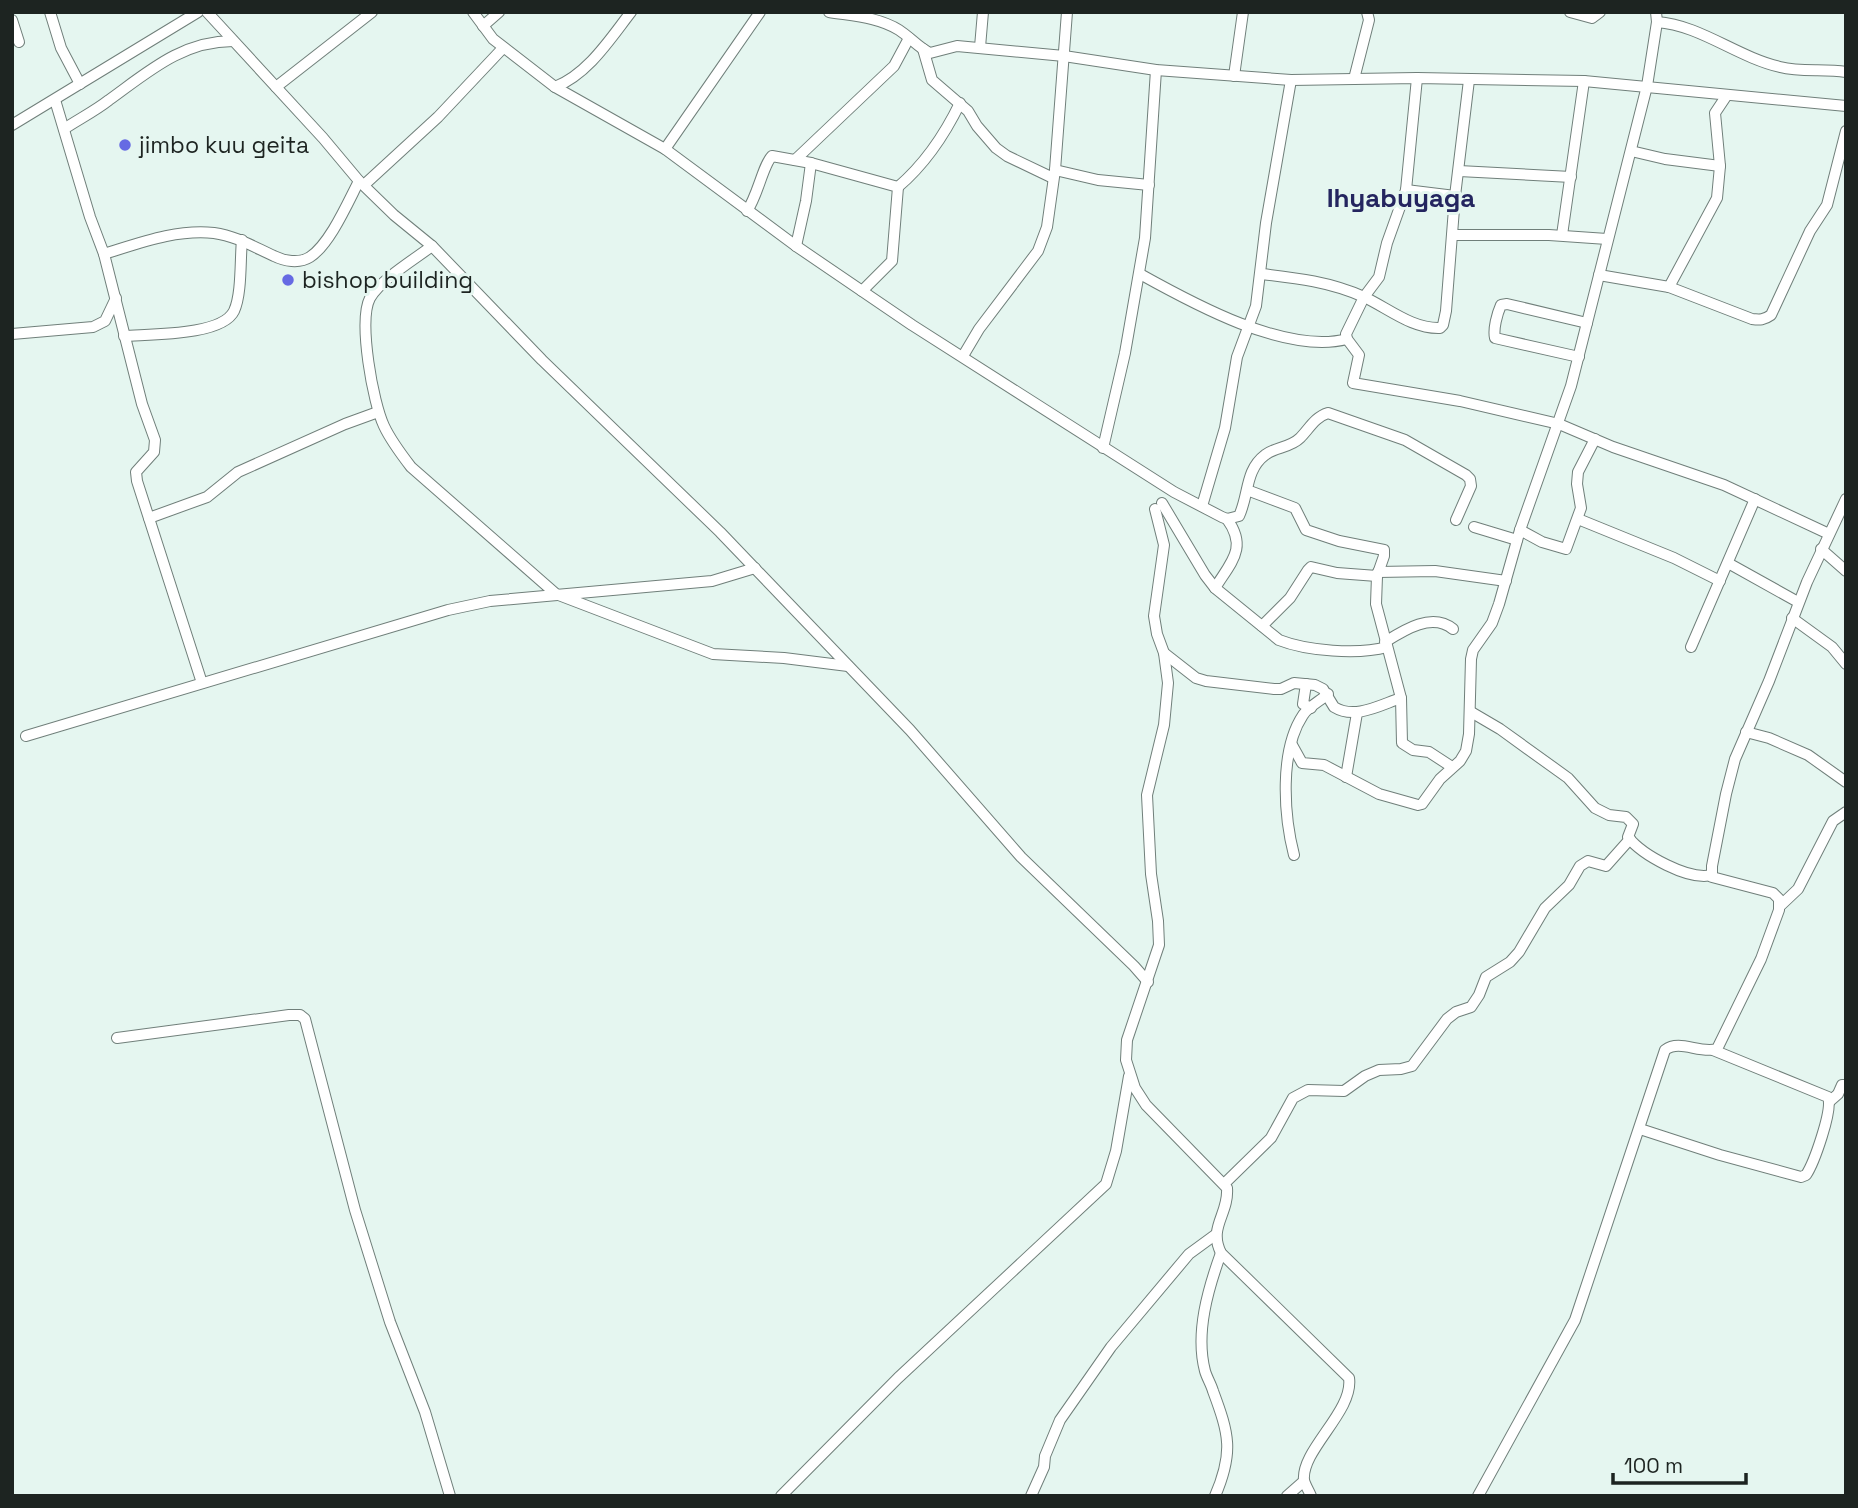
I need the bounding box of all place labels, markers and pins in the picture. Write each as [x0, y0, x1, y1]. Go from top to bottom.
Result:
place label: jimbo kuu geita [138, 130, 309, 160]
marker: jimbo kuu geita [117, 137, 133, 153]
place label: bishop building [302, 265, 473, 295]
marker: bishop building [280, 272, 296, 288]

